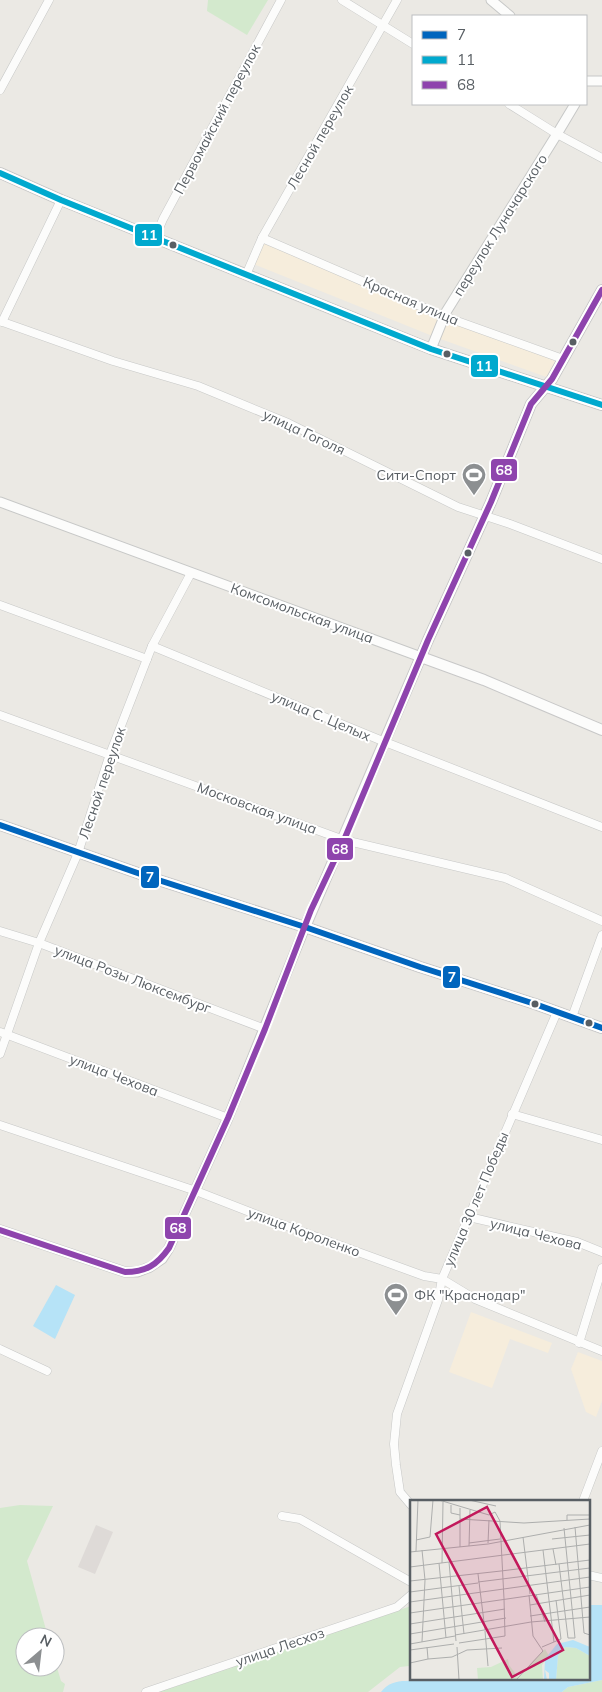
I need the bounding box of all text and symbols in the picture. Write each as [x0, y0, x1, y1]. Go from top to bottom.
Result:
legend [412, 15, 587, 105]
text: 7 [457, 25, 466, 44]
street label: Первомайский переулок [170, 40, 264, 197]
text: 11 [457, 50, 475, 69]
text: 68 [457, 75, 475, 94]
street label: Лесной переулок [283, 81, 357, 192]
street label: переулок Луначарского [449, 151, 551, 299]
line badge: 11 [134, 223, 163, 247]
text: 11 [141, 226, 157, 244]
unlabelled marker [168, 240, 178, 250]
street label: Красная улица [360, 273, 462, 329]
unlabelled marker [568, 337, 578, 347]
unlabelled marker [442, 349, 452, 359]
line badge: 11 [470, 354, 499, 378]
text: 11 [476, 357, 492, 375]
street label: улица Гоголя [260, 405, 348, 459]
line badge: 68 [490, 458, 518, 482]
text: 68 [496, 461, 512, 479]
sports icon: Сити-Спорт [461, 462, 487, 496]
place label: Сити-Спорт [376, 466, 457, 484]
unlabelled marker [463, 548, 473, 558]
street label: Комсомольская улица [228, 579, 376, 647]
street label: улица С. Целых [269, 687, 374, 745]
street label: Лесной переулок [74, 724, 130, 841]
street label: Московская улица [195, 778, 319, 838]
line badge: 68 [326, 837, 354, 861]
text: 68 [332, 840, 348, 858]
line badge: 7 [140, 865, 160, 889]
text: 7 [146, 868, 154, 886]
street label: улица Розы Люксембург [52, 941, 215, 1018]
line badge: 7 [442, 965, 461, 989]
text: 7 [448, 968, 456, 986]
unlabelled marker [530, 999, 540, 1009]
unlabelled marker [584, 1018, 594, 1028]
street label: улица Чехова [67, 1050, 161, 1100]
street label: улица 30 лет Победы [439, 1129, 513, 1269]
street label: улица Короленко [245, 1203, 363, 1261]
street label: улица Чехова [488, 1214, 584, 1254]
line badge: 68 [164, 1216, 192, 1240]
text: 68 [170, 1219, 186, 1237]
sports icon: ФК "Краснодар" [383, 1282, 409, 1316]
place label: ФК "Краснодар" [414, 1286, 525, 1304]
inset map [410, 1500, 590, 1680]
street label: улица Лесхоз [233, 1623, 327, 1671]
north arrow [15, 1627, 65, 1677]
text: N [37, 1630, 55, 1651]

